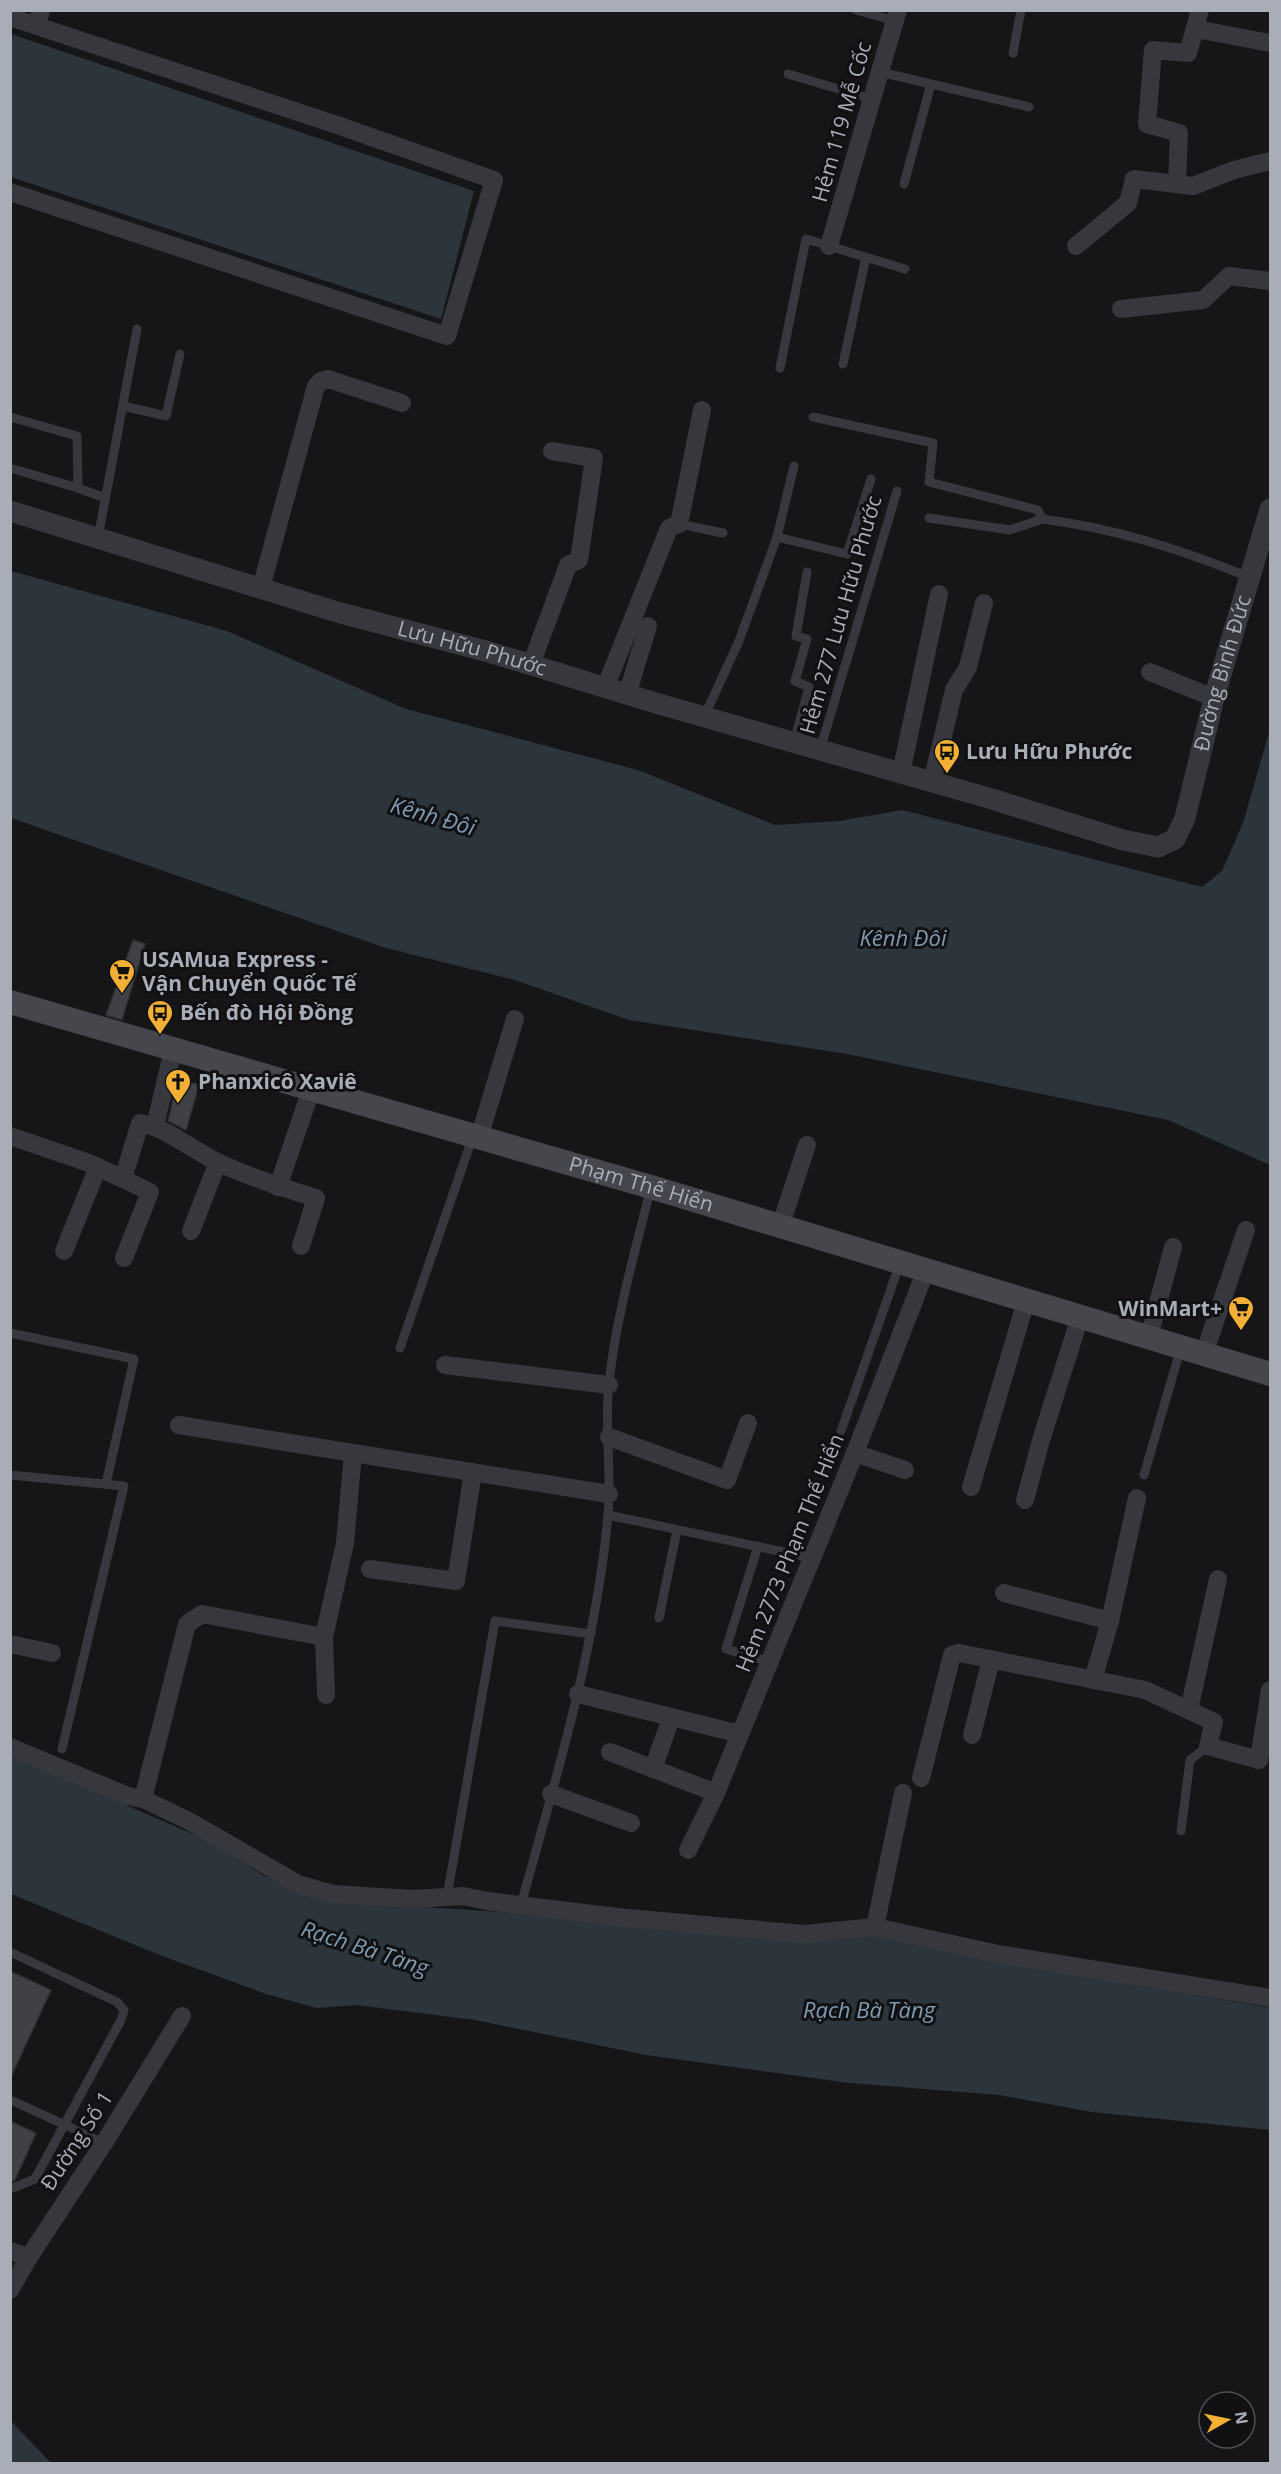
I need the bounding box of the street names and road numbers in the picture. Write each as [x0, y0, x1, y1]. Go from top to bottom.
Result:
street label: Hẻm 119 Mễ Cốc [805, 38, 877, 205]
street label: Hẻm 277 Lưu Hữu Phước [793, 492, 888, 737]
street label: Đường Bình Đức [1187, 592, 1257, 754]
street label: Lưu Hữu Phước [395, 614, 550, 682]
street label: Phạm Thế Hiển [566, 1149, 717, 1218]
street label: Hẻm 2773 Phạm Thế Hiển [728, 1429, 850, 1676]
street label: Đường Số 1 [34, 2085, 119, 2196]

